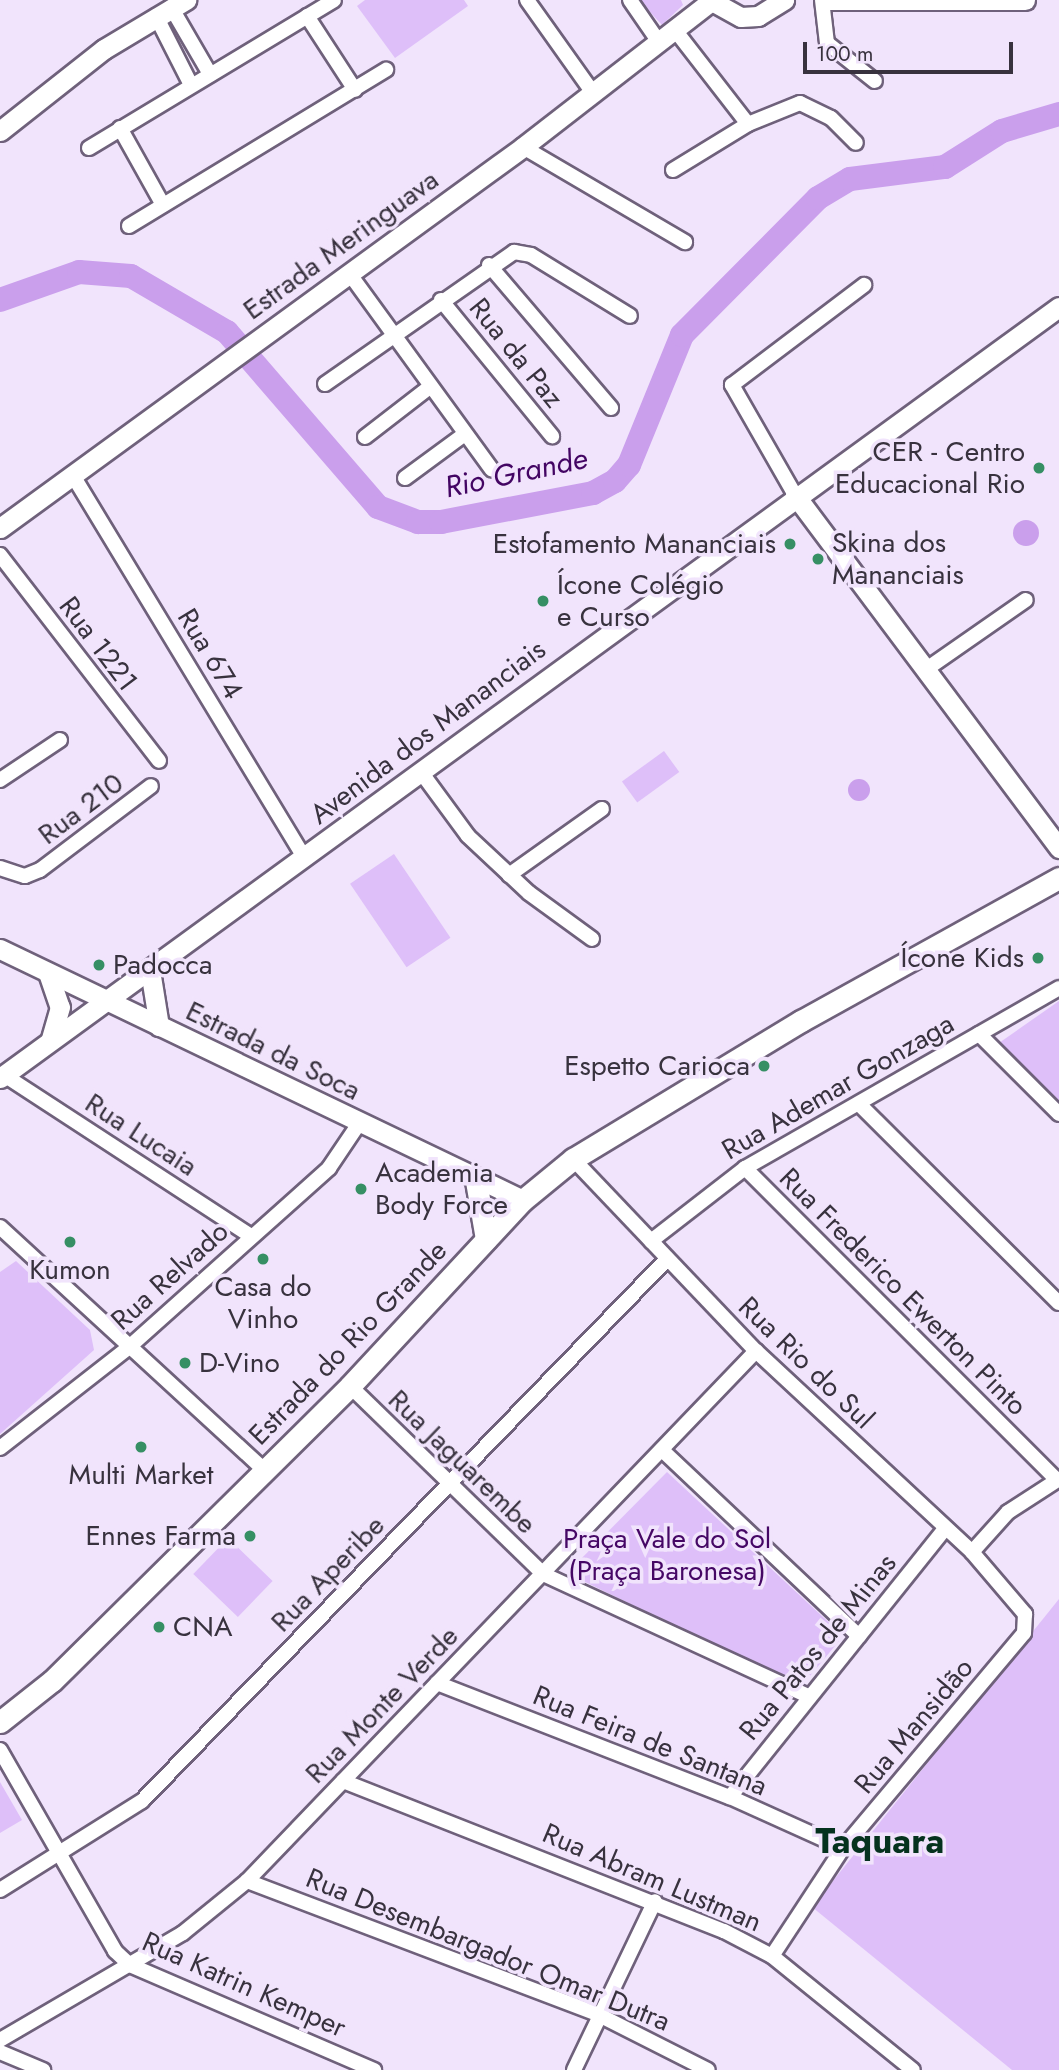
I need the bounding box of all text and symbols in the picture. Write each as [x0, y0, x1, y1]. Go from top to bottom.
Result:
scale bar [807, 28, 1017, 72]
text: 100 m [816, 39, 873, 69]
street label: Estrada Meringuava [237, 163, 445, 327]
street label: Rua da Paz [462, 292, 570, 414]
place label: CER - Centro Educacional Rio [835, 435, 1025, 501]
water label: Rio Grande [441, 440, 591, 506]
marker: CER - Centro Educacional Rio [1031, 460, 1047, 476]
place label: Skina dos Mananciais [832, 526, 964, 592]
place label: Estofamento Mananciais [493, 527, 776, 561]
marker: Estofamento Mananciais [782, 536, 798, 552]
marker: Skina dos Mananciais [810, 551, 826, 567]
place label: Ícone Colégio e Curso [557, 568, 724, 634]
street label: Rua 1221 [52, 590, 144, 698]
marker: Ícone Colégio e Curso [535, 593, 551, 609]
street label: Rua 674 [170, 603, 250, 705]
street label: Avenida dos Mananciais [304, 633, 552, 831]
street label: Rua 210 [32, 766, 130, 852]
place label: Ícone Kids [901, 941, 1024, 975]
place label: Padocca [113, 948, 212, 982]
marker: Ícone Kids [1030, 950, 1046, 966]
marker: Padocca [91, 957, 107, 973]
street label: Estrada da Soca [180, 994, 366, 1108]
street label: Rua Ademar Gonzaga [716, 1007, 960, 1167]
place label: Espetto Carioca [564, 1049, 750, 1083]
marker: Espetto Carioca [756, 1058, 772, 1074]
street label: Rua Lucaia [79, 1086, 203, 1184]
place label: Academia Body Force [375, 1156, 508, 1222]
street label: Rua Frederico Ewerton Pinto [772, 1161, 1034, 1423]
marker: Academia Body Force [353, 1181, 369, 1197]
street label: Rua Relvado [105, 1215, 235, 1337]
marker: Kumon [62, 1234, 78, 1250]
street label: Estrada do Rio Grande [242, 1234, 454, 1452]
marker: Casa do Vinho [255, 1251, 271, 1267]
place label: Kumon [29, 1253, 111, 1287]
place label: Casa do Vinho [214, 1270, 312, 1336]
street label: Rua Rio do Sul [731, 1290, 881, 1436]
place label: D-Vino [199, 1346, 280, 1380]
marker: D-Vino [177, 1355, 193, 1371]
street label: Rua Jaguarembe [381, 1383, 543, 1541]
marker: Multi Market [133, 1439, 149, 1455]
place label: Multi Market [68, 1458, 214, 1492]
street label: Rua Aperibe [264, 1509, 392, 1639]
place label: Ennes Farma [86, 1519, 236, 1553]
park label: Praça Vale do Sol (Praça Baronesa) [563, 1522, 771, 1588]
marker: Ennes Farma [242, 1528, 258, 1544]
street label: Rua Patos de Minas [733, 1547, 903, 1747]
place label: CNA [173, 1610, 232, 1644]
marker: CNA [151, 1619, 167, 1635]
street label: Rua Monte Verde [299, 1620, 465, 1790]
street label: Rua Mansidão [848, 1651, 980, 1801]
street label: Rua Feira de Santana [528, 1679, 772, 1803]
street label: Rua Abram Lustman [537, 1817, 767, 1939]
district label: Taquara [816, 1820, 944, 1862]
street label: Rua Desembargador Omar Dutra [301, 1861, 675, 2039]
street label: Rua Katrin Kemper [137, 1925, 351, 2045]

